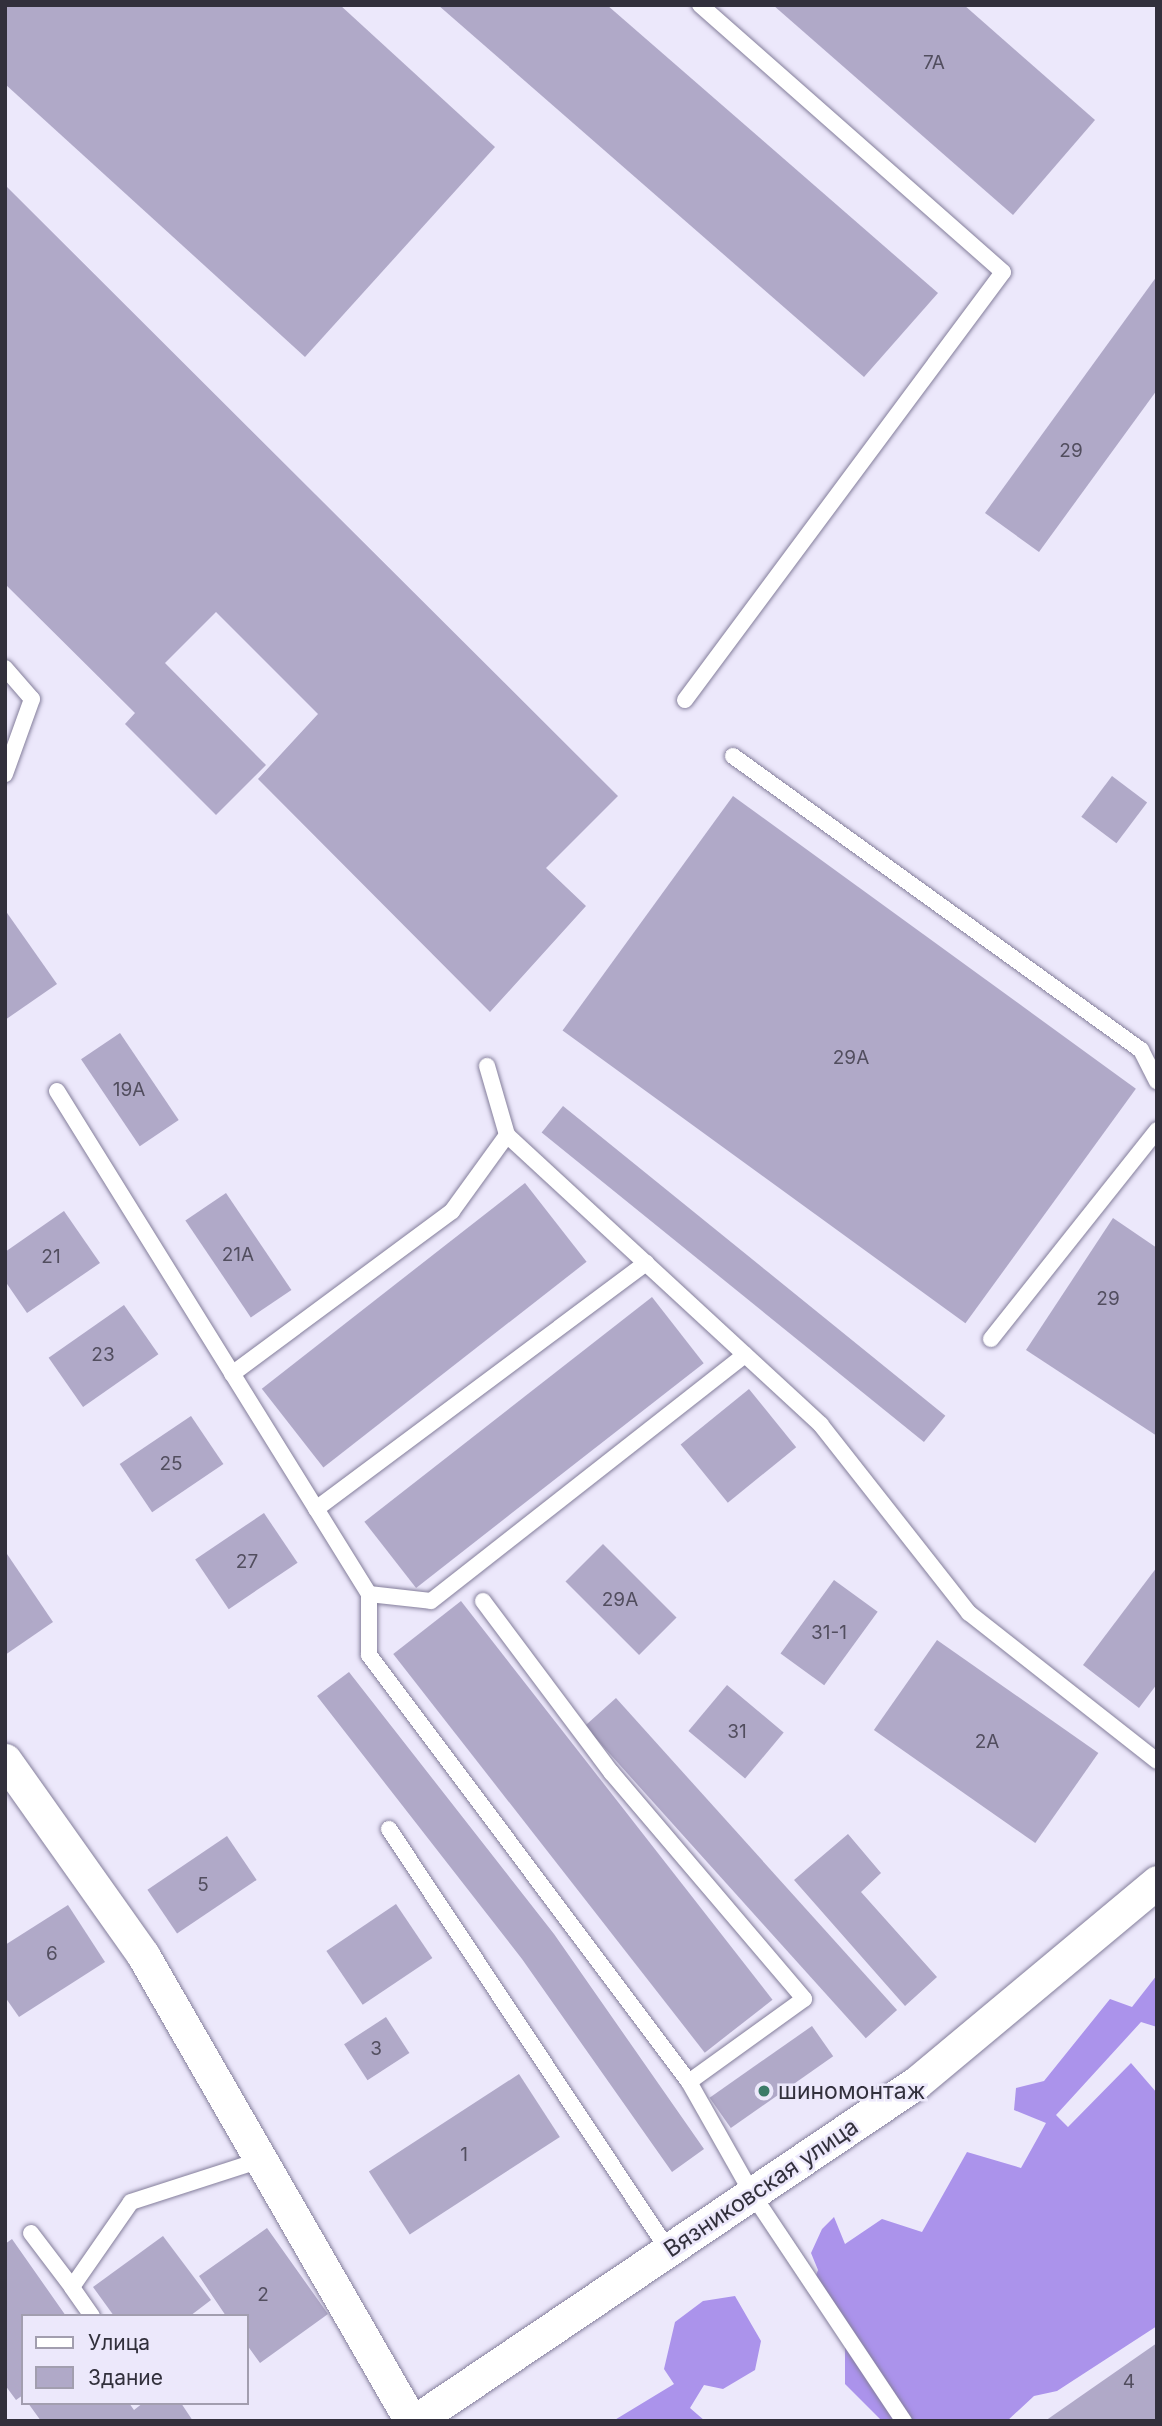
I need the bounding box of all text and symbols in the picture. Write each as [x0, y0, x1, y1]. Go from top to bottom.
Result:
house number: 7А [923, 52, 945, 74]
house number: 29 [1059, 440, 1083, 462]
house number: 29А [833, 1047, 869, 1069]
house number: 19А [113, 1079, 145, 1101]
house number: 21А [222, 1244, 254, 1266]
house number: 21 [41, 1246, 61, 1268]
house number: 29 [1096, 1288, 1120, 1310]
house number: 23 [91, 1344, 115, 1366]
house number: 25 [159, 1453, 183, 1475]
house number: 27 [236, 1551, 258, 1573]
house number: 29А [602, 1589, 638, 1611]
house number: 31-1 [811, 1622, 847, 1644]
house number: 31 [727, 1721, 747, 1743]
house number: 2А [975, 1731, 999, 1753]
house number: 5 [197, 1874, 209, 1896]
house number: 6 [46, 1943, 58, 1965]
house number: 3 [370, 2038, 382, 2060]
place label: шиномонтаж [778, 2077, 925, 2105]
marker: шиномонтаж [756, 2083, 772, 2099]
street label: Вязниковская улица [659, 2113, 863, 2263]
house number: 1 [460, 2144, 468, 2166]
house number: 2 [257, 2284, 269, 2306]
legend [21, 2314, 248, 2405]
text: Улица [88, 2330, 150, 2355]
text: Здание [88, 2365, 163, 2390]
house number: 4 [1123, 2371, 1135, 2393]

